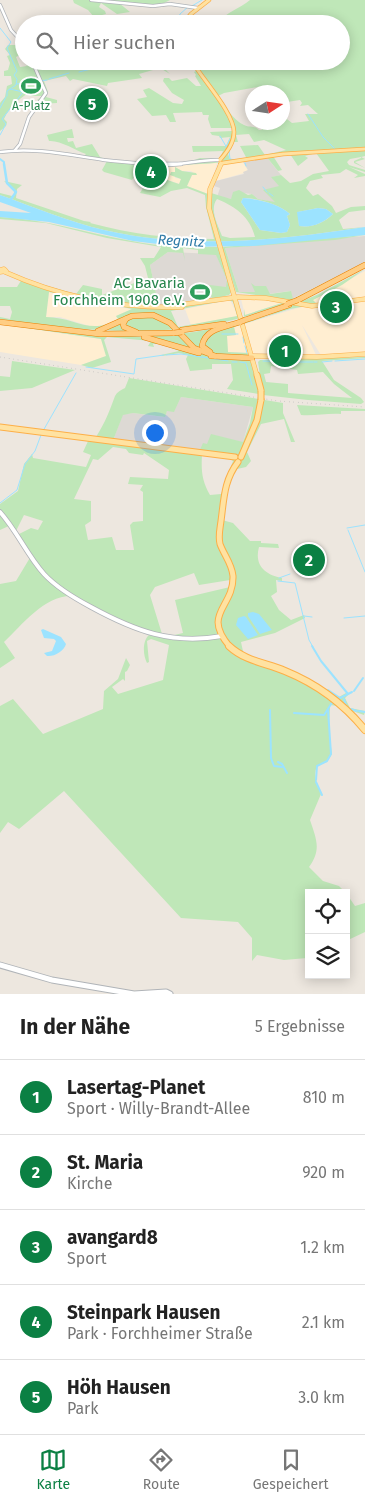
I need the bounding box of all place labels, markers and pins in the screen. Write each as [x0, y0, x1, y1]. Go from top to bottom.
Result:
sports icon: A-Platz [20, 75, 42, 97]
pin: 5 [76, 85, 108, 123]
place label: A-Platz [12, 99, 50, 113]
pin: 4 [135, 153, 167, 191]
place label: AC Bavaria Forchheim 1908 e.V. [53, 274, 185, 309]
sports icon: AC Bavaria Forchheim 1908 e.V. [189, 281, 211, 303]
pin: 3 [320, 288, 352, 326]
pin: 1 [269, 332, 301, 370]
pin: 2 [293, 541, 325, 579]

